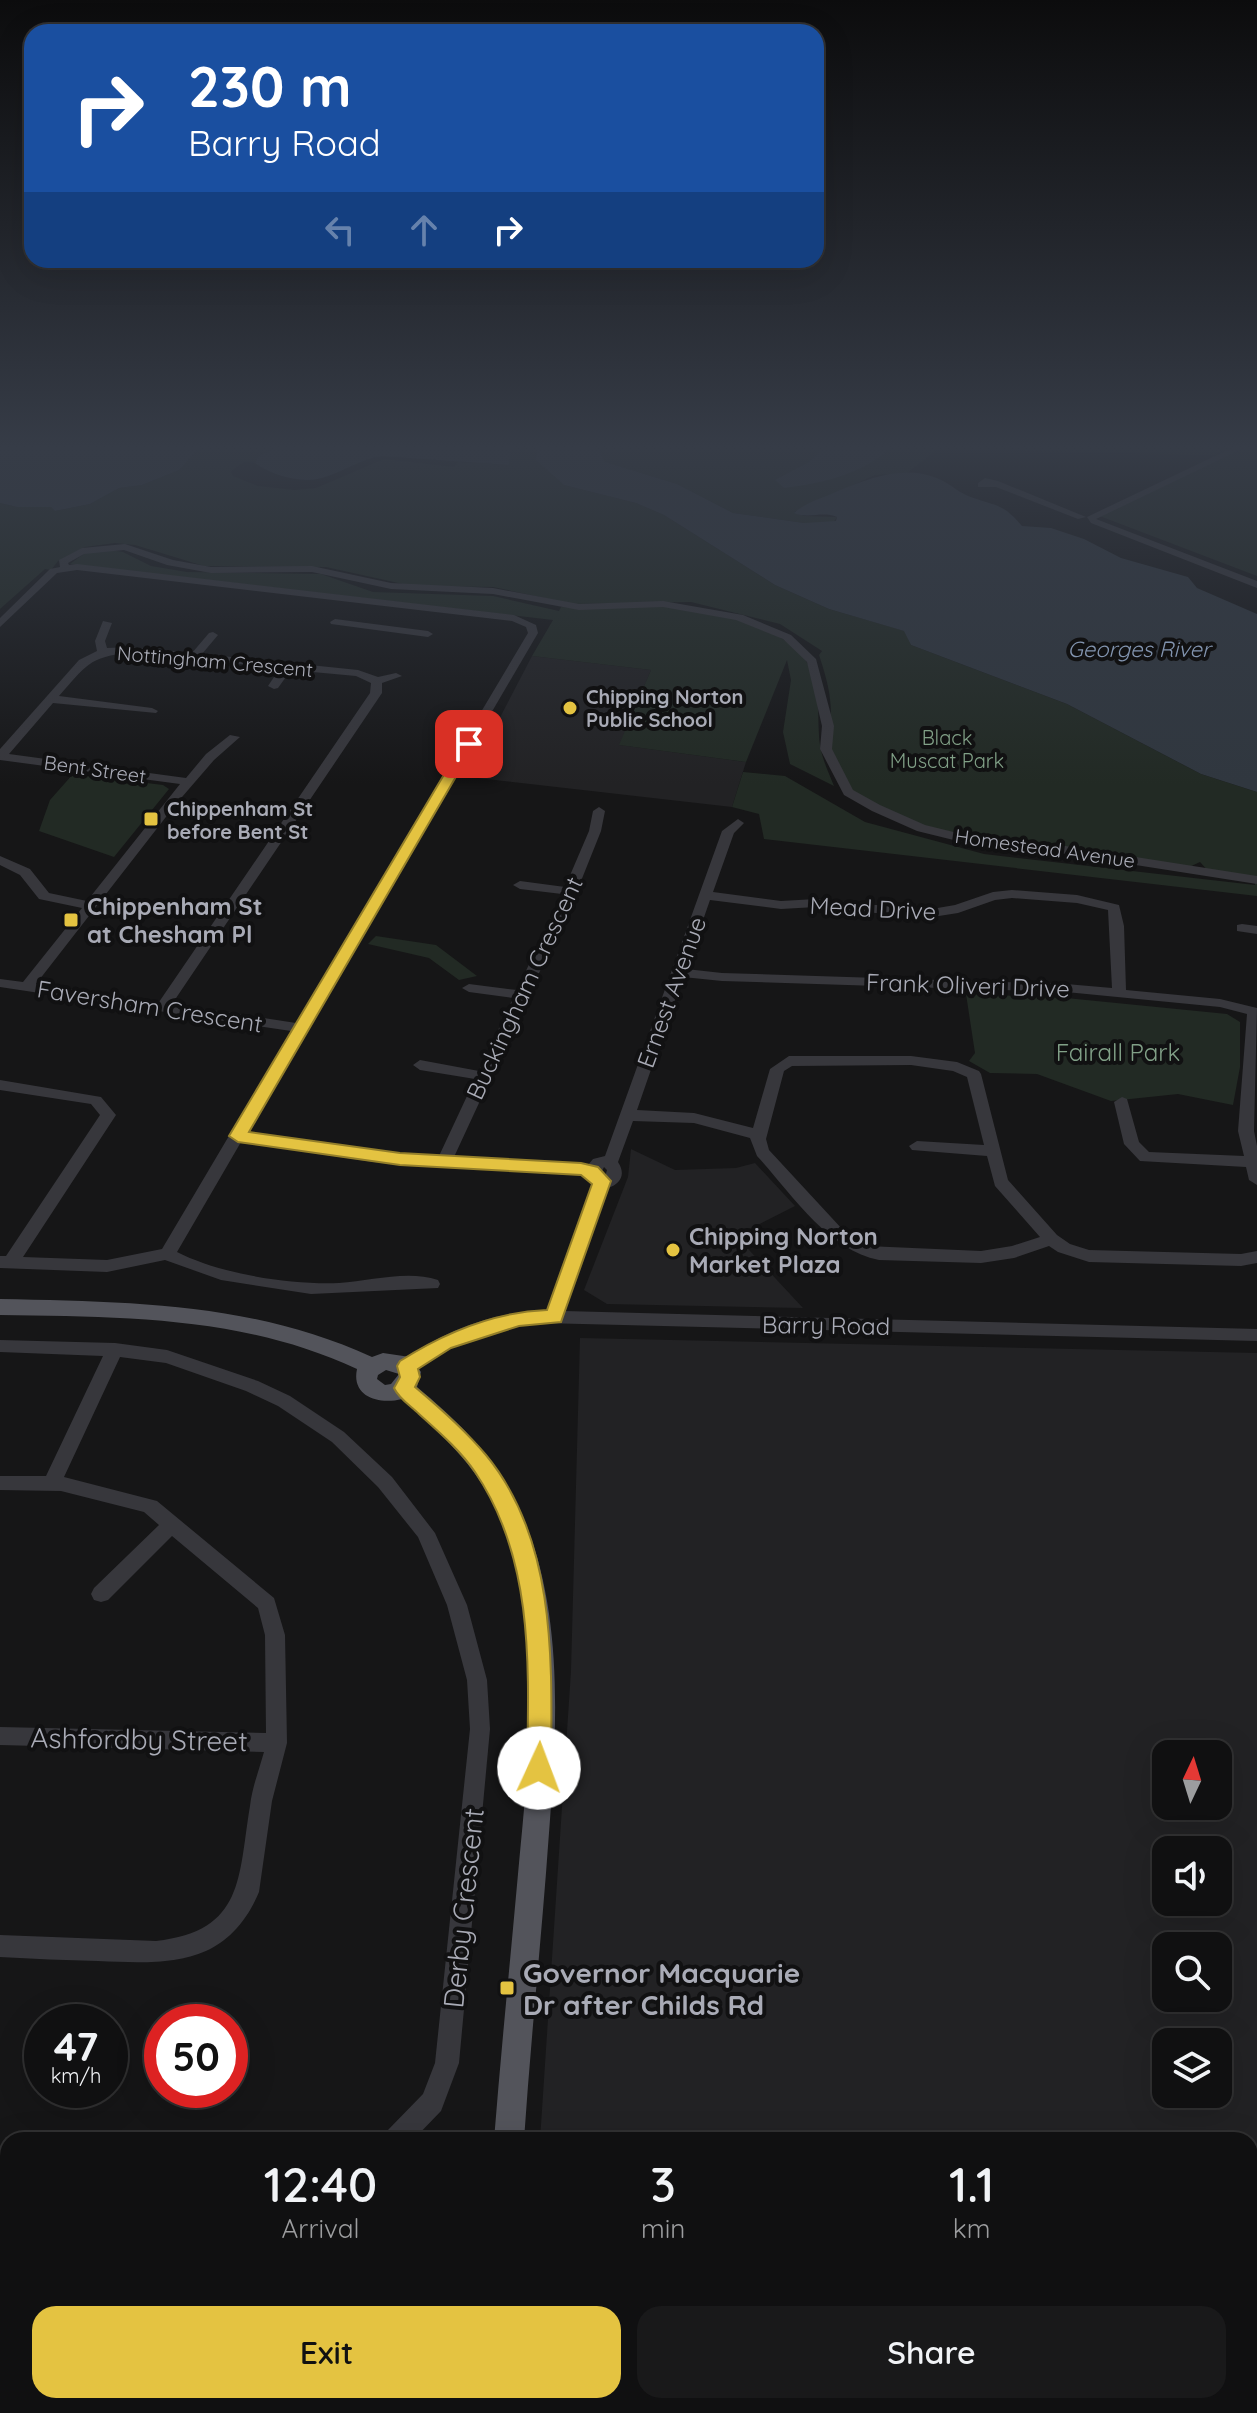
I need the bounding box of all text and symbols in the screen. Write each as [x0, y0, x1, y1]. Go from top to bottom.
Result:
text: 230 m [188, 51, 352, 121]
icon: right [56, 56, 160, 160]
text: Barry Road [188, 120, 381, 165]
icon: left [318, 208, 362, 252]
icon: ahead [402, 208, 446, 252]
icon: right [486, 208, 530, 252]
water label: Georges River [1067, 635, 1213, 663]
street label: Nottingham Crescent [116, 640, 314, 682]
place label: Chipping Norton Public School [586, 684, 743, 732]
marker: Chipping Norton Public School [561, 699, 579, 717]
pin [435, 710, 503, 778]
icon: arrive [447, 722, 491, 766]
park label: Black Muscat Park [890, 725, 1004, 773]
street label: Bent Street [42, 749, 148, 789]
place label: Chippenham St before Bent St [167, 796, 313, 844]
marker: Chippenham St before Bent St [142, 810, 160, 828]
street label: Homestead Avenue [953, 823, 1137, 873]
street label: Buckingham Crescent [459, 872, 589, 1104]
street label: Mead Drive [809, 890, 937, 926]
place label: Chippenham St at Chesham Pl [87, 891, 263, 949]
marker: Chippenham St at Chesham Pl [62, 911, 80, 929]
street label: Ernest Avenue [630, 912, 712, 1072]
street label: Frank Oliveri Drive [866, 966, 1070, 1004]
street label: Faversham Crescent [35, 973, 265, 1039]
park label: Fairall Park [1056, 1037, 1180, 1067]
place label: Chipping Norton Market Plaza [689, 1221, 878, 1279]
marker: Chipping Norton Market Plaza [664, 1241, 682, 1259]
street label: Barry Road [762, 1309, 890, 1341]
street label: Ashfordby Street [30, 1720, 248, 1758]
position arrow [497, 1726, 581, 1810]
north arrow [1152, 1740, 1232, 1820]
map controls [1152, 1740, 1232, 2108]
street label: Derby Crescent [435, 1806, 491, 2010]
button: sound [1152, 1836, 1232, 1916]
button: search [1152, 1932, 1232, 2012]
place label: Governor Macquarie Dr after Childs Rd [523, 1955, 800, 2022]
marker: Governor Macquarie Dr after Childs Rd [498, 1979, 516, 1997]
speed limit sign: 50 [144, 2004, 248, 2108]
text: 47 [54, 2021, 98, 2071]
button: layers [1152, 2028, 1232, 2108]
text: km/h [51, 2063, 101, 2088]
text: 12:40 [264, 2154, 377, 2214]
text: 3 [650, 2154, 676, 2214]
text: 1.1 [949, 2154, 994, 2214]
text: Arrival [282, 2212, 359, 2245]
text: min [641, 2212, 685, 2245]
text: km [953, 2212, 990, 2245]
button: Exit [32, 2306, 621, 2398]
button: Share [637, 2306, 1226, 2398]

